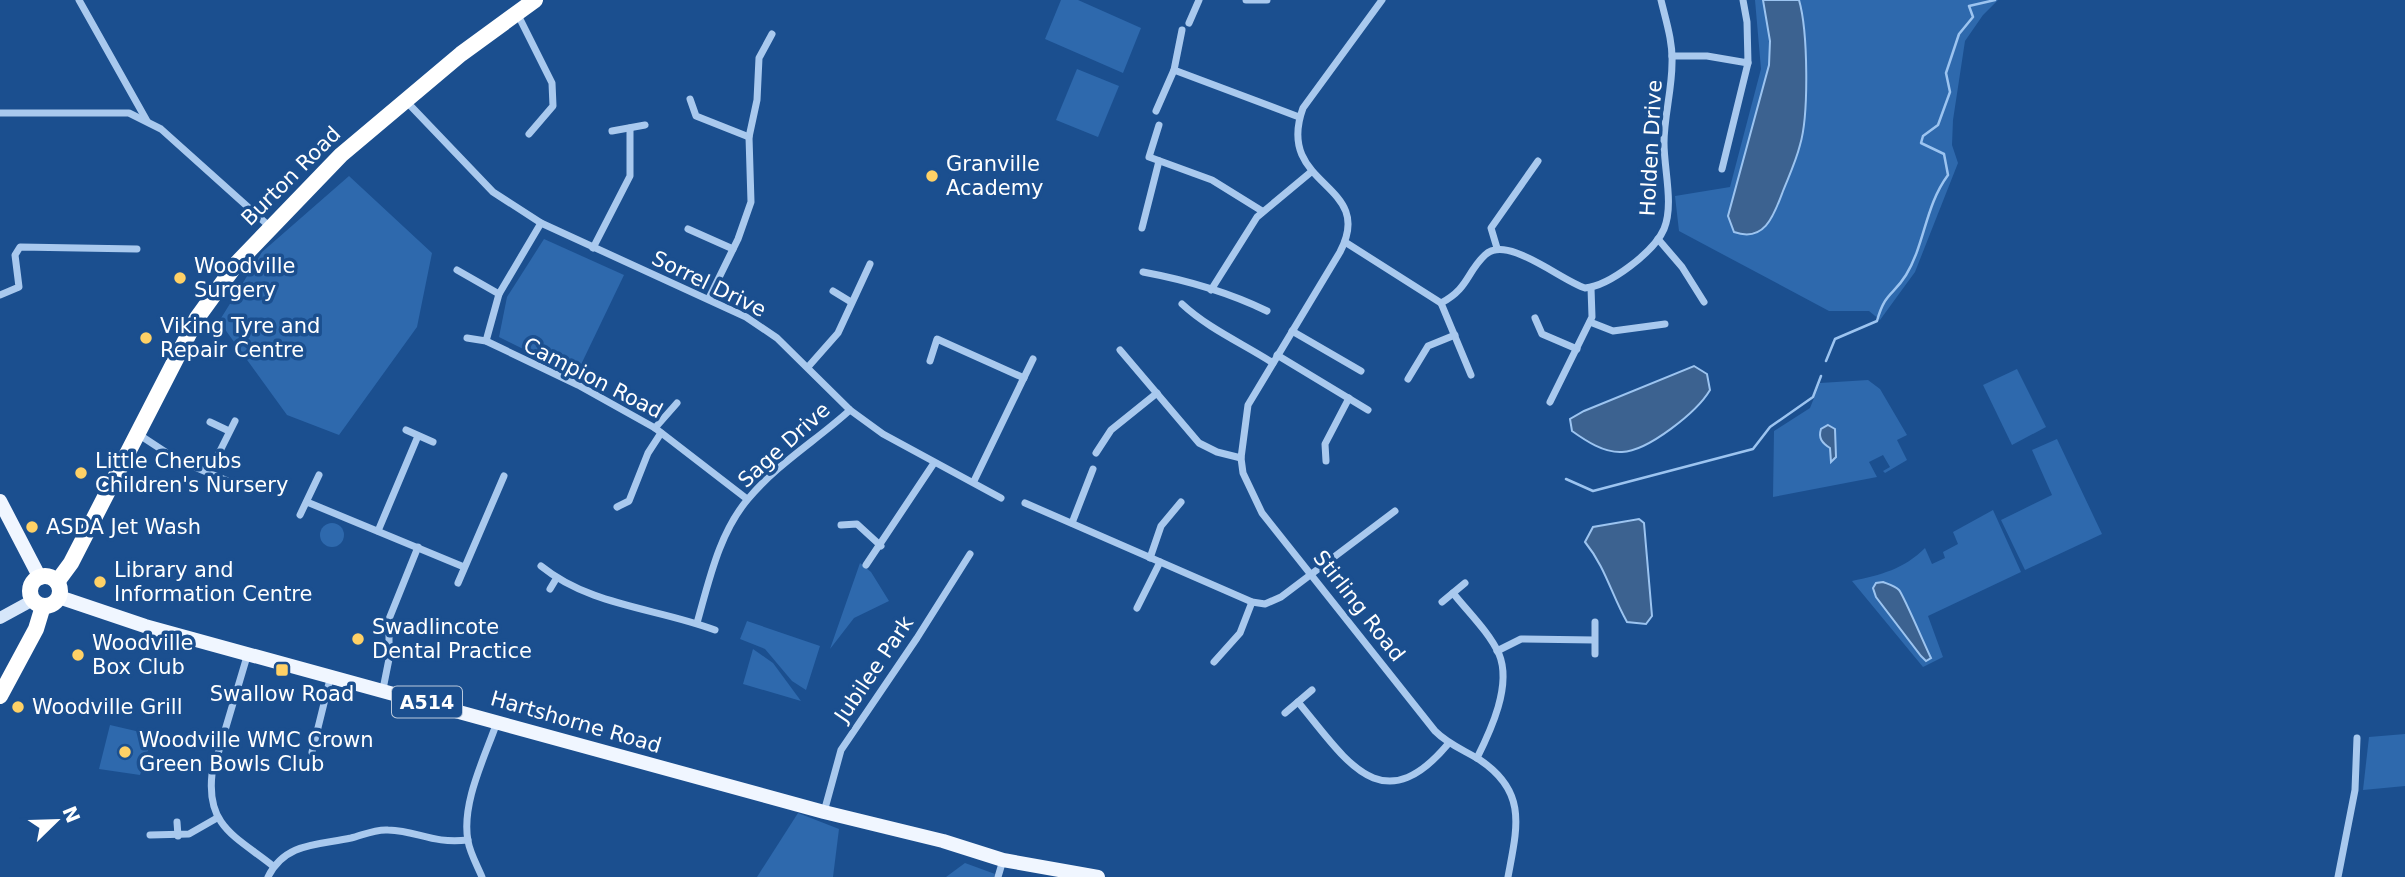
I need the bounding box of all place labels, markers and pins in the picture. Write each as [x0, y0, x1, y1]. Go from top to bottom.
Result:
place label: Granville Academy [946, 152, 1044, 200]
marker: Granville Academy [924, 168, 940, 184]
place label: Woodville Surgery [194, 254, 295, 302]
marker: Woodville Surgery [172, 270, 188, 286]
place label: Viking Tyre and Repair Centre [160, 314, 320, 362]
marker: Viking Tyre and Repair Centre [138, 330, 154, 346]
place label: Little Cherubs Children's Nursery [95, 449, 288, 497]
marker: Little Cherubs Children's Nursery [73, 465, 89, 481]
place label: ASDA Jet Wash [46, 515, 201, 539]
marker: ASDA Jet Wash [24, 519, 40, 535]
place label: Library and Information Centre [114, 558, 312, 606]
marker: Library and Information Centre [92, 574, 108, 590]
place label: Swadlincote Dental Practice [372, 615, 532, 663]
place label: Woodville Box Club [92, 631, 193, 679]
marker: Swadlincote Dental Practice [350, 631, 366, 647]
marker: Woodville Box Club [70, 647, 86, 663]
marker: Swallow Road [274, 662, 290, 678]
place label: Swallow Road [210, 682, 354, 706]
place label: Woodville Grill [32, 695, 183, 719]
marker: Woodville Grill [10, 699, 26, 715]
place label: Woodville WMC Crown Green Bowls Club [139, 728, 373, 776]
marker: Woodville WMC Crown Green Bowls Club [117, 744, 133, 760]

